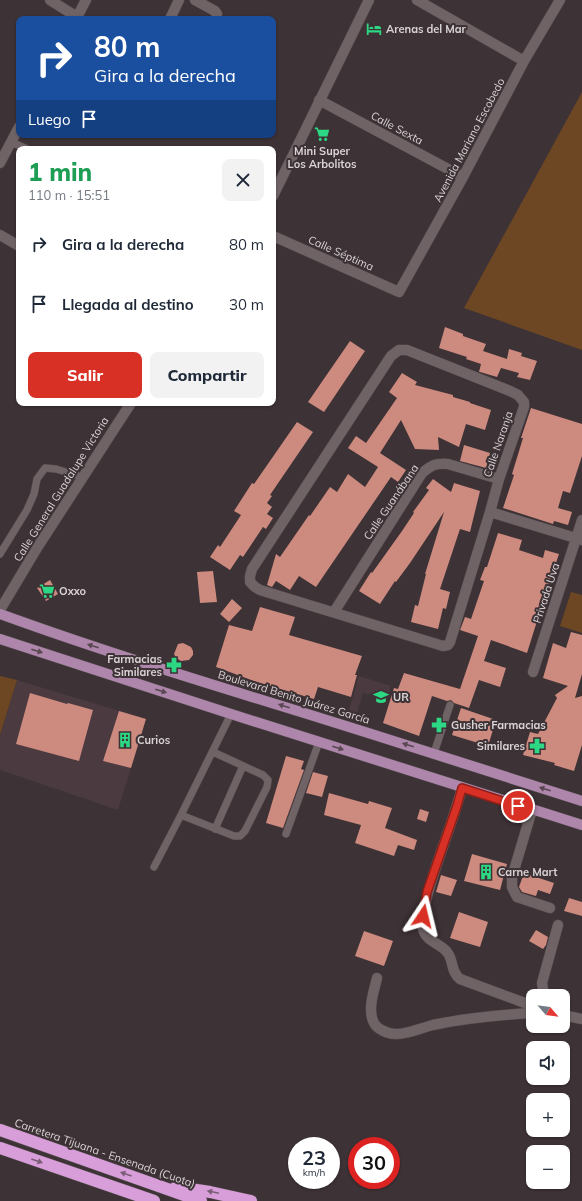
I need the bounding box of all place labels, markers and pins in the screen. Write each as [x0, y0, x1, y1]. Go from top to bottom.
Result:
hotel icon: Arenas del Mar [365, 20, 383, 38]
place label: Arenas del Mar [386, 22, 467, 36]
supermarket icon: Mini Super Los Arbolitos [313, 125, 331, 143]
place label: Mini Super Los Arbolitos [288, 144, 357, 171]
supermarket icon: Oxxo [38, 582, 56, 600]
place label: Oxxo [59, 584, 87, 598]
place label: Farmacias Similares [107, 652, 162, 679]
pharmacy icon: Farmacias Similares [165, 656, 183, 674]
school or university icon: UR [372, 688, 390, 706]
place label: UR [393, 690, 409, 704]
pharmacy icon: Gusher Farmacias [430, 716, 448, 734]
place label: Gusher Farmacias [451, 718, 546, 732]
building icon: Curios [116, 731, 134, 749]
place label: Curios [137, 733, 171, 747]
pharmacy icon: Similares [528, 737, 546, 755]
place label: Similares [477, 739, 525, 753]
pin [501, 789, 535, 823]
building icon: Carne Mart [477, 863, 495, 881]
place label: Carne Mart [498, 865, 557, 879]

